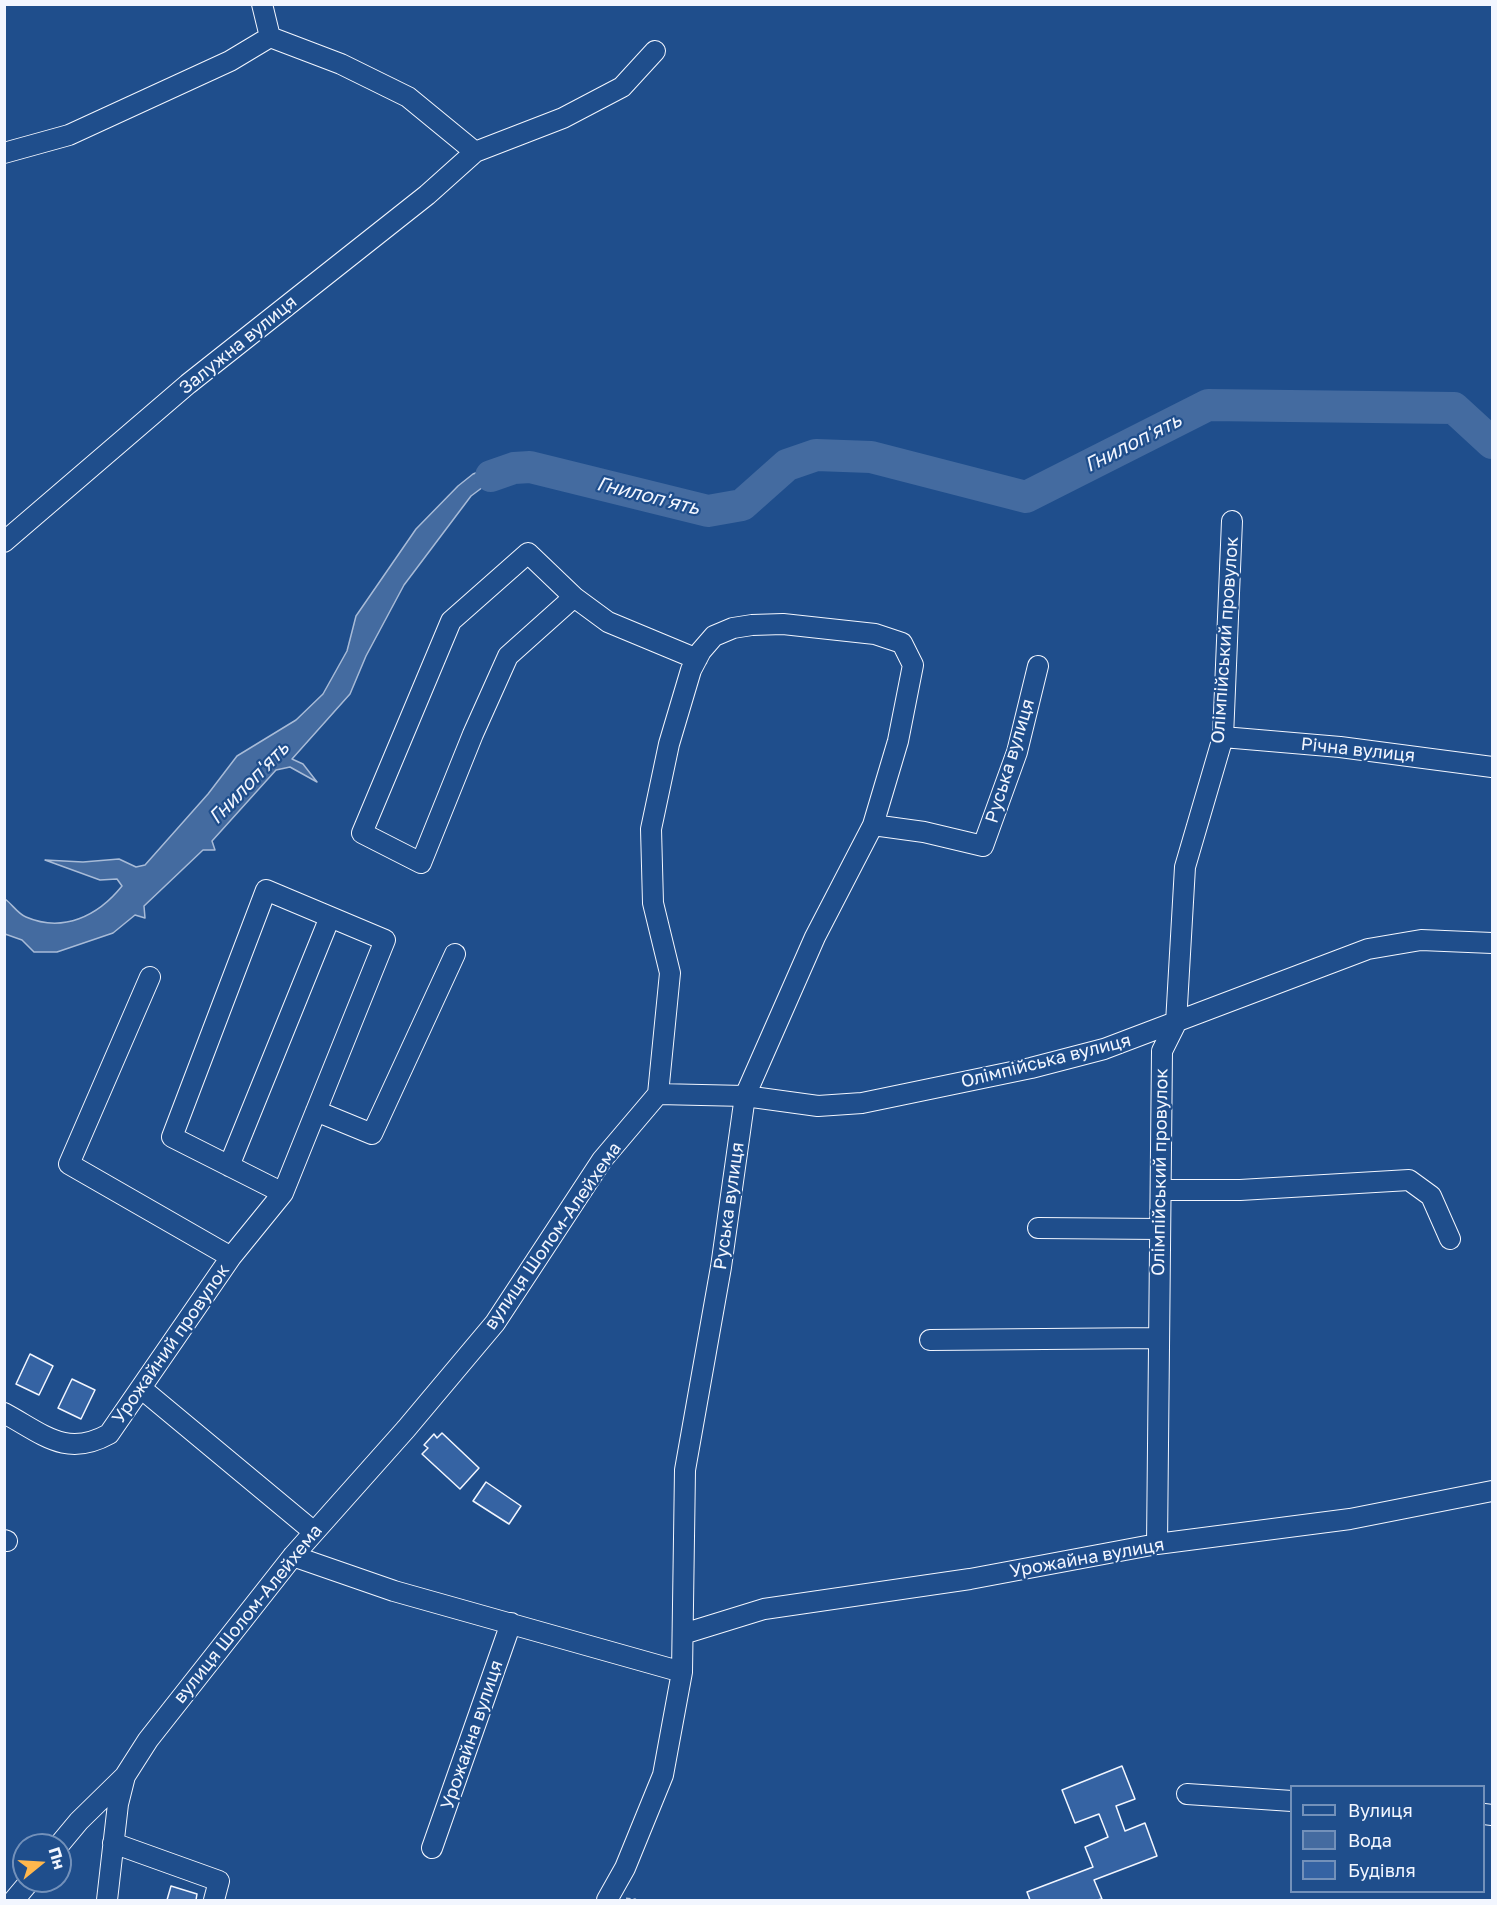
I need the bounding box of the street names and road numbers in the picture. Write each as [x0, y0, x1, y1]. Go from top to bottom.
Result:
street label: Залужна вулиця [175, 291, 301, 399]
street label: Олімпійський провулок [1207, 536, 1243, 744]
street label: Руська вулиця [981, 696, 1039, 826]
street label: Річна вулиця [1300, 733, 1416, 767]
street label: Олімпійська вулиця [959, 1029, 1133, 1093]
street label: Олімпійський провулок [1147, 1068, 1173, 1276]
street label: вулиця Шолом-Алейхема [480, 1138, 626, 1334]
street label: Руська вулиця [709, 1141, 749, 1271]
street label: Урожайний провулок [108, 1260, 234, 1428]
street label: вулиця Шолом-Алейхема [169, 1520, 327, 1708]
street label: Урожайна вулиця [1008, 1534, 1166, 1582]
street label: Урожайна вулиця [436, 1657, 508, 1813]

